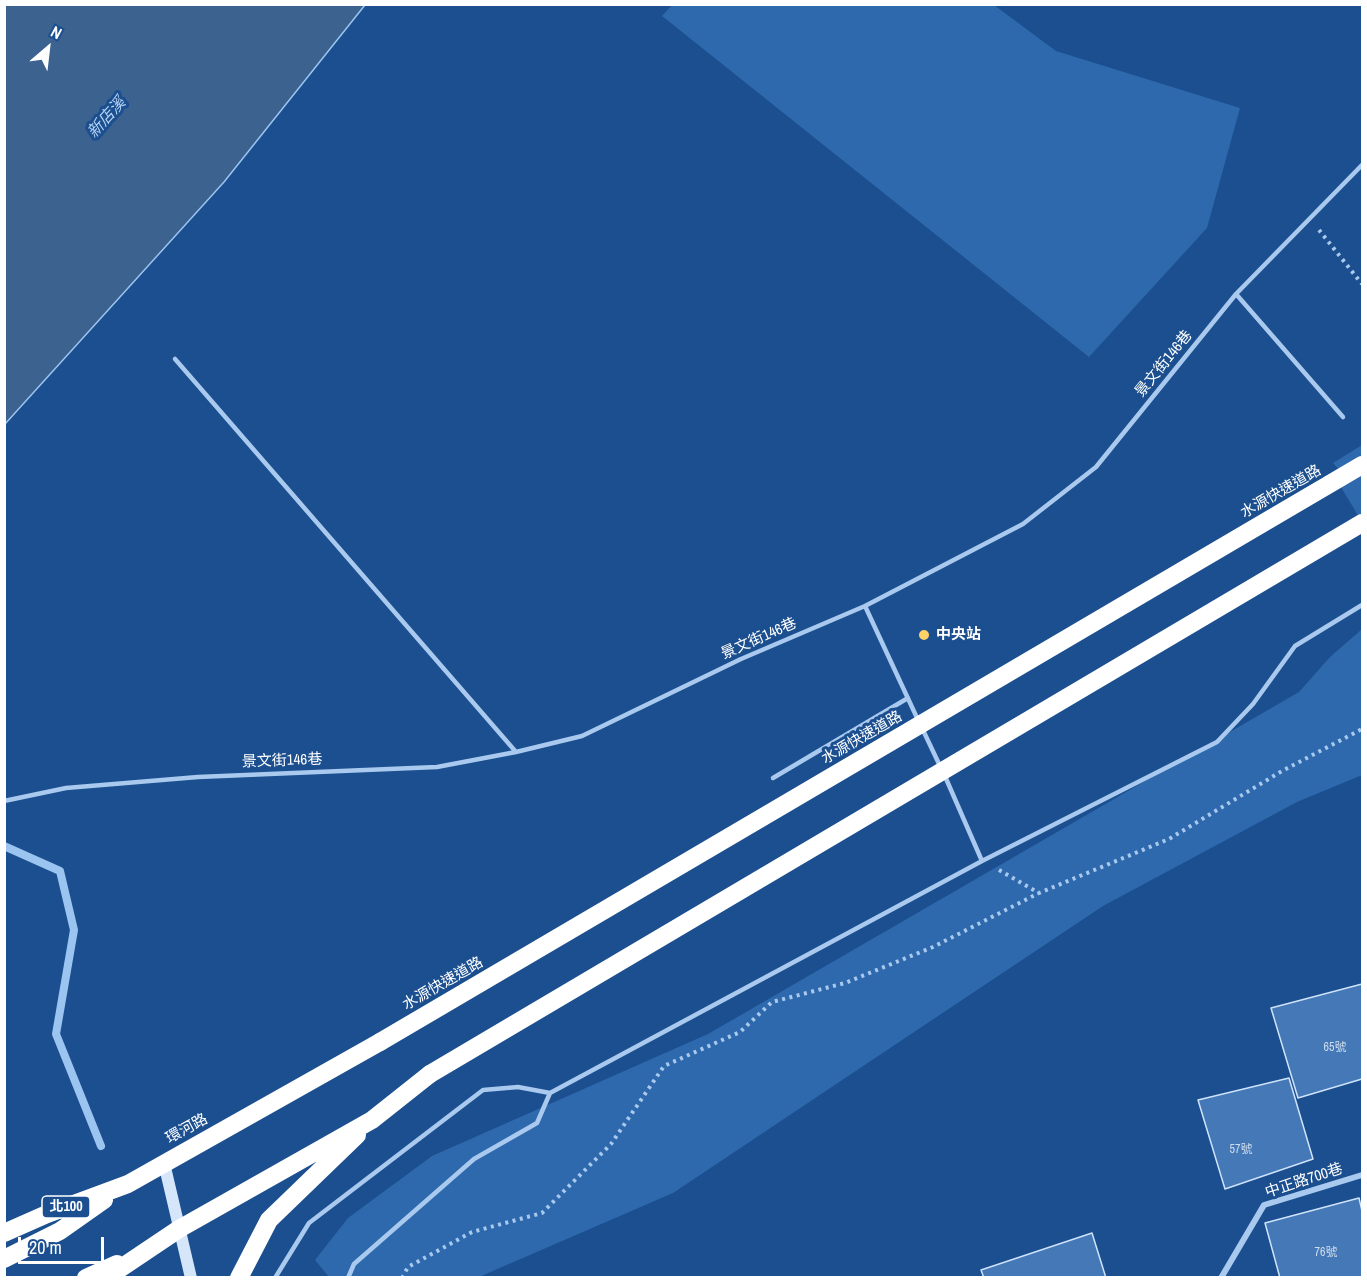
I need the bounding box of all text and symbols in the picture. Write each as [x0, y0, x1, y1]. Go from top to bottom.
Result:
north arrow [18, 18, 78, 78]
text: N [47, 20, 66, 44]
water label: 新店溪 [84, 94, 130, 142]
street label: 景文街146巷 [1132, 327, 1196, 401]
street label: 水源快速道路 [1238, 462, 1324, 522]
street label: 景文街146巷 [719, 614, 799, 664]
place label: 中央站 [936, 626, 981, 644]
marker: 中央站 [917, 628, 931, 642]
street label: 水源快速道路 [819, 708, 905, 768]
street label: 景文街146巷 [241, 751, 323, 771]
street label: 水源快速道路 [400, 954, 486, 1014]
house number: 65號 [1324, 1041, 1346, 1055]
street label: 環河路 [163, 1110, 211, 1148]
house number: 57號 [1230, 1143, 1252, 1157]
street label: 中正路700巷 [1263, 1160, 1345, 1202]
road number: 北100 [42, 1196, 90, 1218]
scale bar [21, 1225, 106, 1263]
text: 20 m [29, 1235, 62, 1260]
house number: 76號 [1315, 1246, 1337, 1260]

